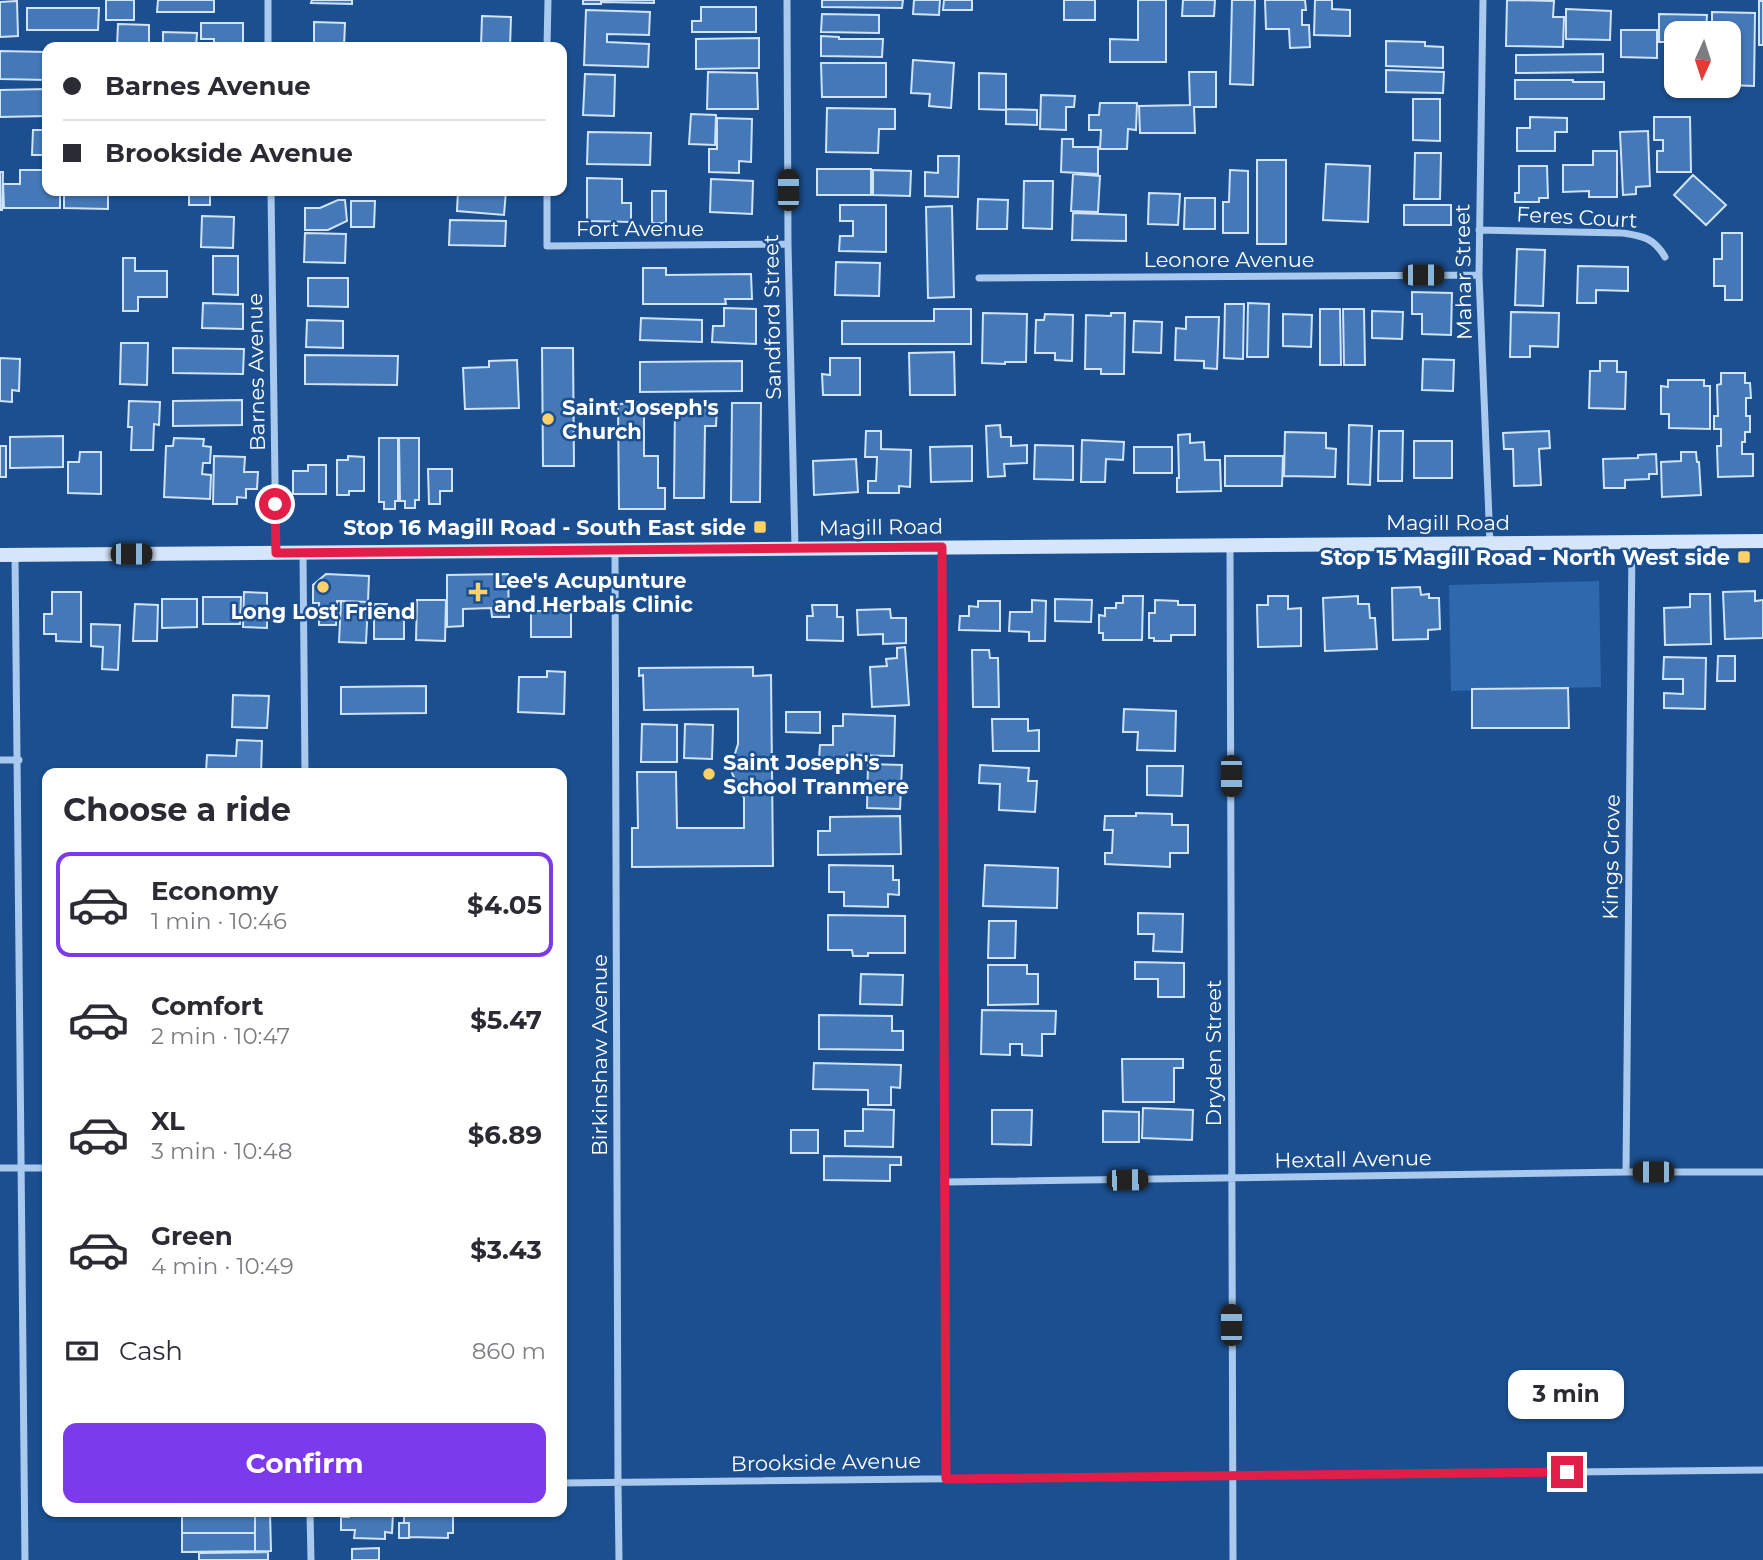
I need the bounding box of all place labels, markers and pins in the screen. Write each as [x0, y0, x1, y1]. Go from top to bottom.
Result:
place label: Saint Joseph's Church [562, 395, 719, 444]
marker: Saint Joseph's Church [540, 411, 556, 427]
place label: Stop 16 Magill Road - South East side [343, 515, 746, 540]
marker: Stop 16 Magill Road - South East side [752, 519, 768, 535]
place label: Stop 15 Magill Road - North West side [1320, 545, 1730, 570]
marker: Stop 15 Magill Road - North West side [1736, 549, 1752, 565]
place label: Lee's Acupunture and Herbals Clinic [494, 568, 694, 617]
marker: Long Lost Friend [315, 579, 331, 595]
marker: Lee's Acupunture and Herbals Clinic [468, 582, 488, 602]
place label: Long Lost Friend [230, 599, 416, 624]
place label: Saint Joseph's School Tranmere [723, 750, 909, 799]
marker: Saint Joseph's School Tranmere [701, 766, 717, 782]

